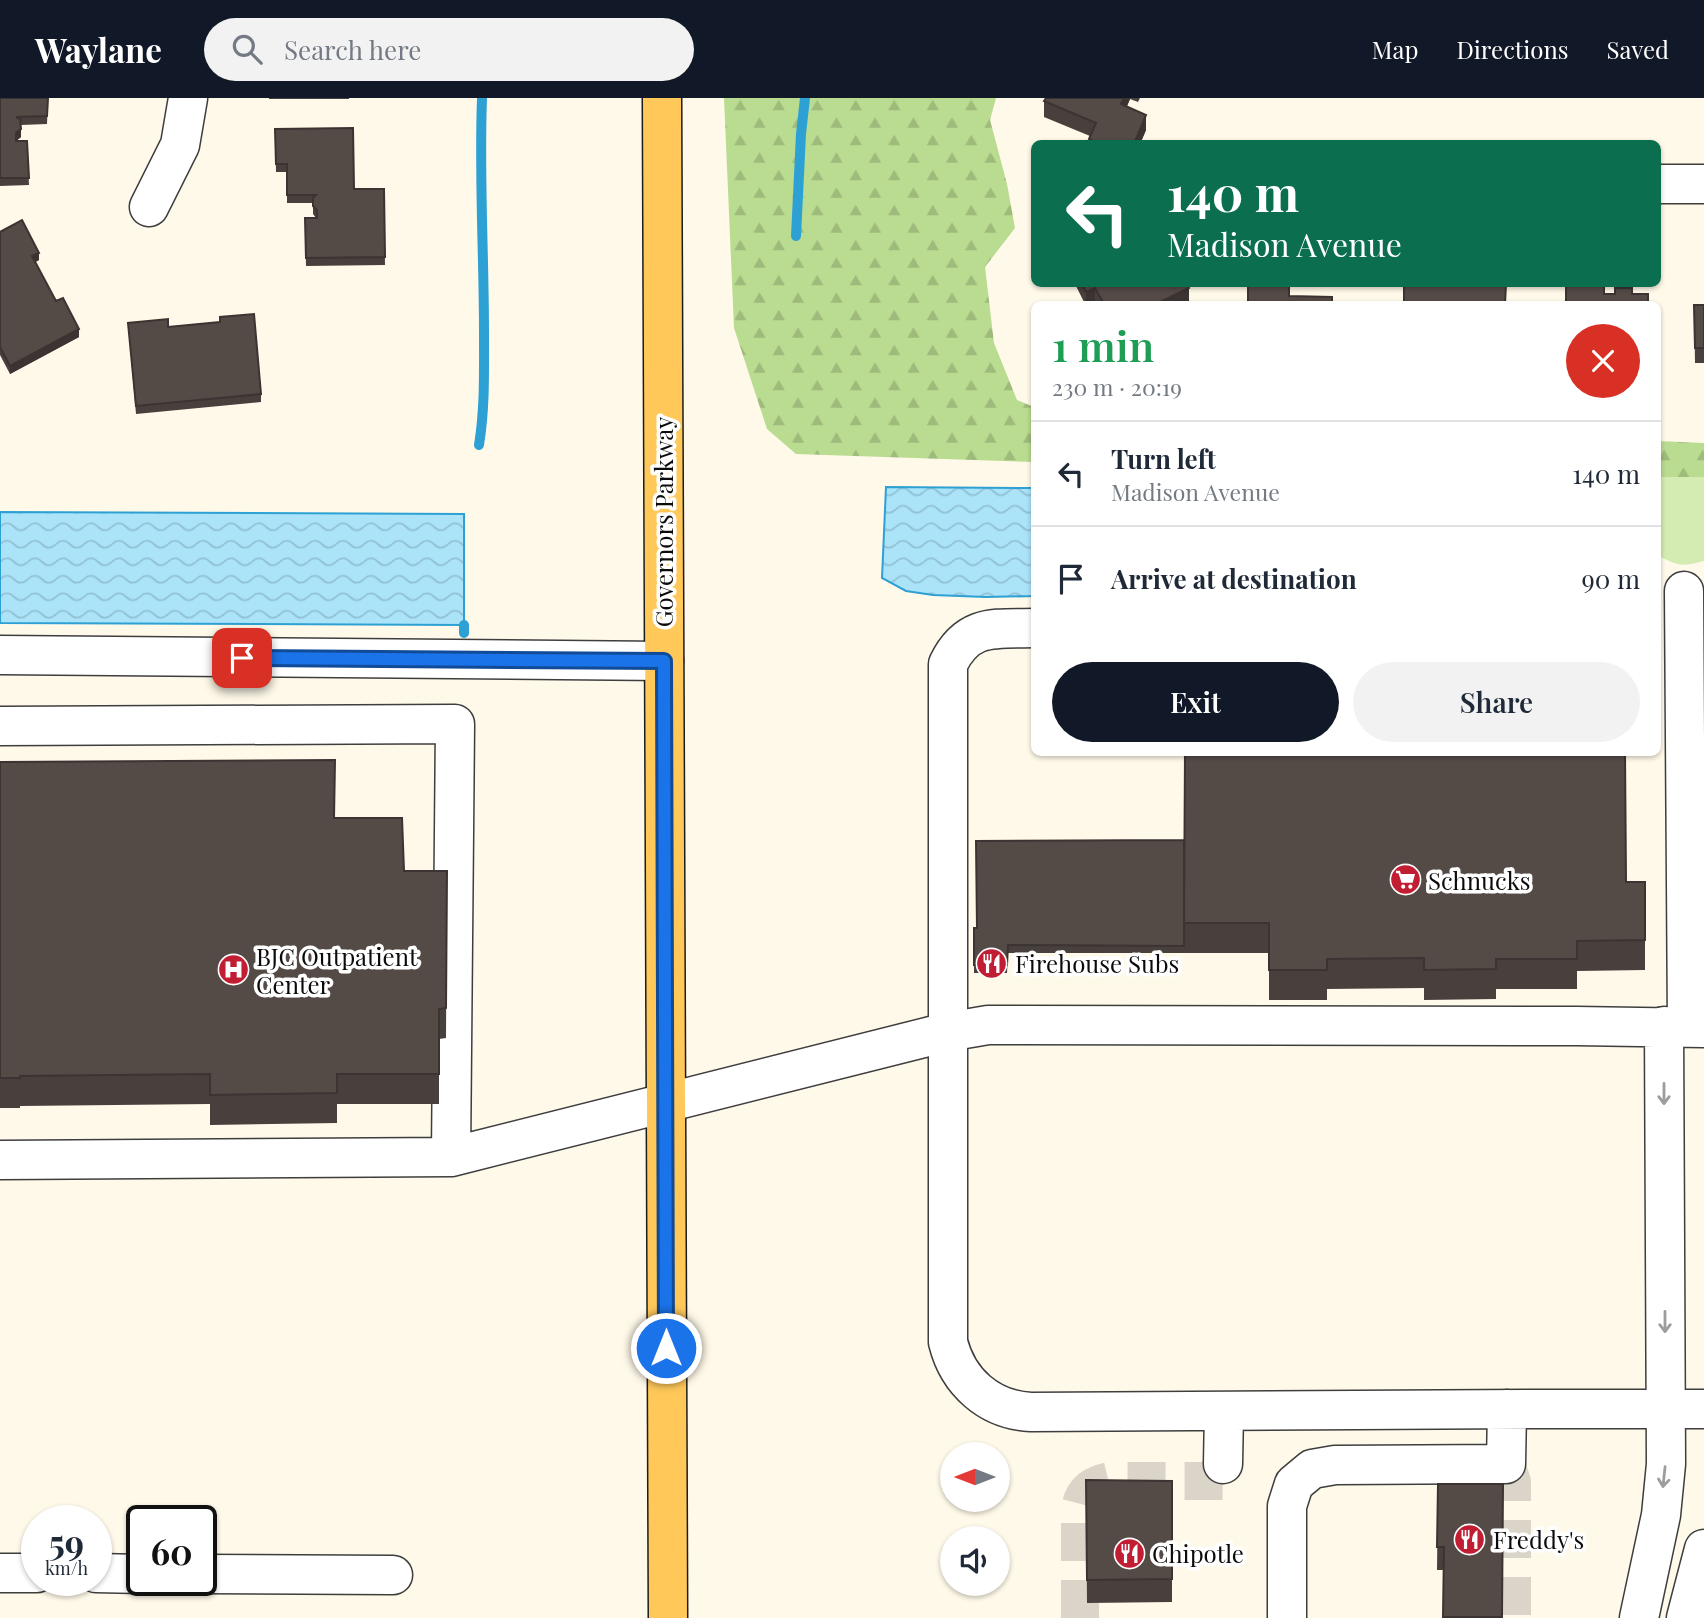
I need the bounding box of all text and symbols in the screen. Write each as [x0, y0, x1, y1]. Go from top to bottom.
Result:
search box [204, 18, 694, 81]
text: Waylane [35, 27, 162, 71]
icon: search [228, 30, 266, 68]
text: Search here [284, 32, 421, 67]
text: Map [1372, 33, 1418, 65]
text: Directions [1456, 33, 1569, 65]
text: Saved [1607, 33, 1669, 65]
text: 140 m [1167, 159, 1299, 224]
icon: left [1052, 168, 1143, 259]
text: Madison Avenue [1167, 222, 1402, 265]
text: 1 min [1052, 317, 1154, 373]
button: close [1566, 324, 1640, 398]
text: 230 m · 20:19 [1052, 371, 1182, 402]
street label: Governors Parkway [647, 417, 679, 627]
text: Turn left [1111, 441, 1216, 476]
icon: left [1052, 455, 1090, 493]
text: 140 m [1572, 456, 1640, 491]
text: Madison Avenue [1111, 476, 1280, 507]
icon: arrive [1052, 560, 1090, 598]
text: Arrive at destination [1111, 561, 1357, 596]
text: 90 m [1582, 561, 1640, 596]
pin [212, 628, 272, 688]
icon: arrive [223, 639, 261, 677]
button: Exit [1052, 662, 1339, 742]
button: Share [1353, 662, 1640, 742]
supermarket icon: Schnucks [1388, 863, 1422, 897]
place label: Schnucks [1428, 864, 1531, 896]
place label: BJC Outpatient Center [256, 940, 418, 1000]
restaurant icon: Firehouse Subs [975, 946, 1009, 980]
place label: Firehouse Subs [1015, 947, 1179, 979]
hospital icon: BJC Outpatient Center [216, 953, 250, 987]
one-way arrow [1657, 1083, 1671, 1106]
one-way arrow [1658, 1310, 1672, 1333]
position arrow [629, 1311, 703, 1385]
north arrow [940, 1442, 1010, 1512]
map controls [940, 1442, 1010, 1596]
one-way arrow [1658, 1465, 1671, 1488]
speed limit sign: 60 [126, 1505, 217, 1596]
text: 59 [49, 1518, 84, 1565]
restaurant icon: Freddy's [1453, 1522, 1487, 1556]
place label: Freddy's [1493, 1523, 1584, 1555]
button: sound [940, 1526, 1010, 1596]
restaurant icon: Chipotle [1112, 1536, 1146, 1570]
place label: Chipotle [1152, 1537, 1244, 1569]
text: km/h [45, 1556, 88, 1580]

